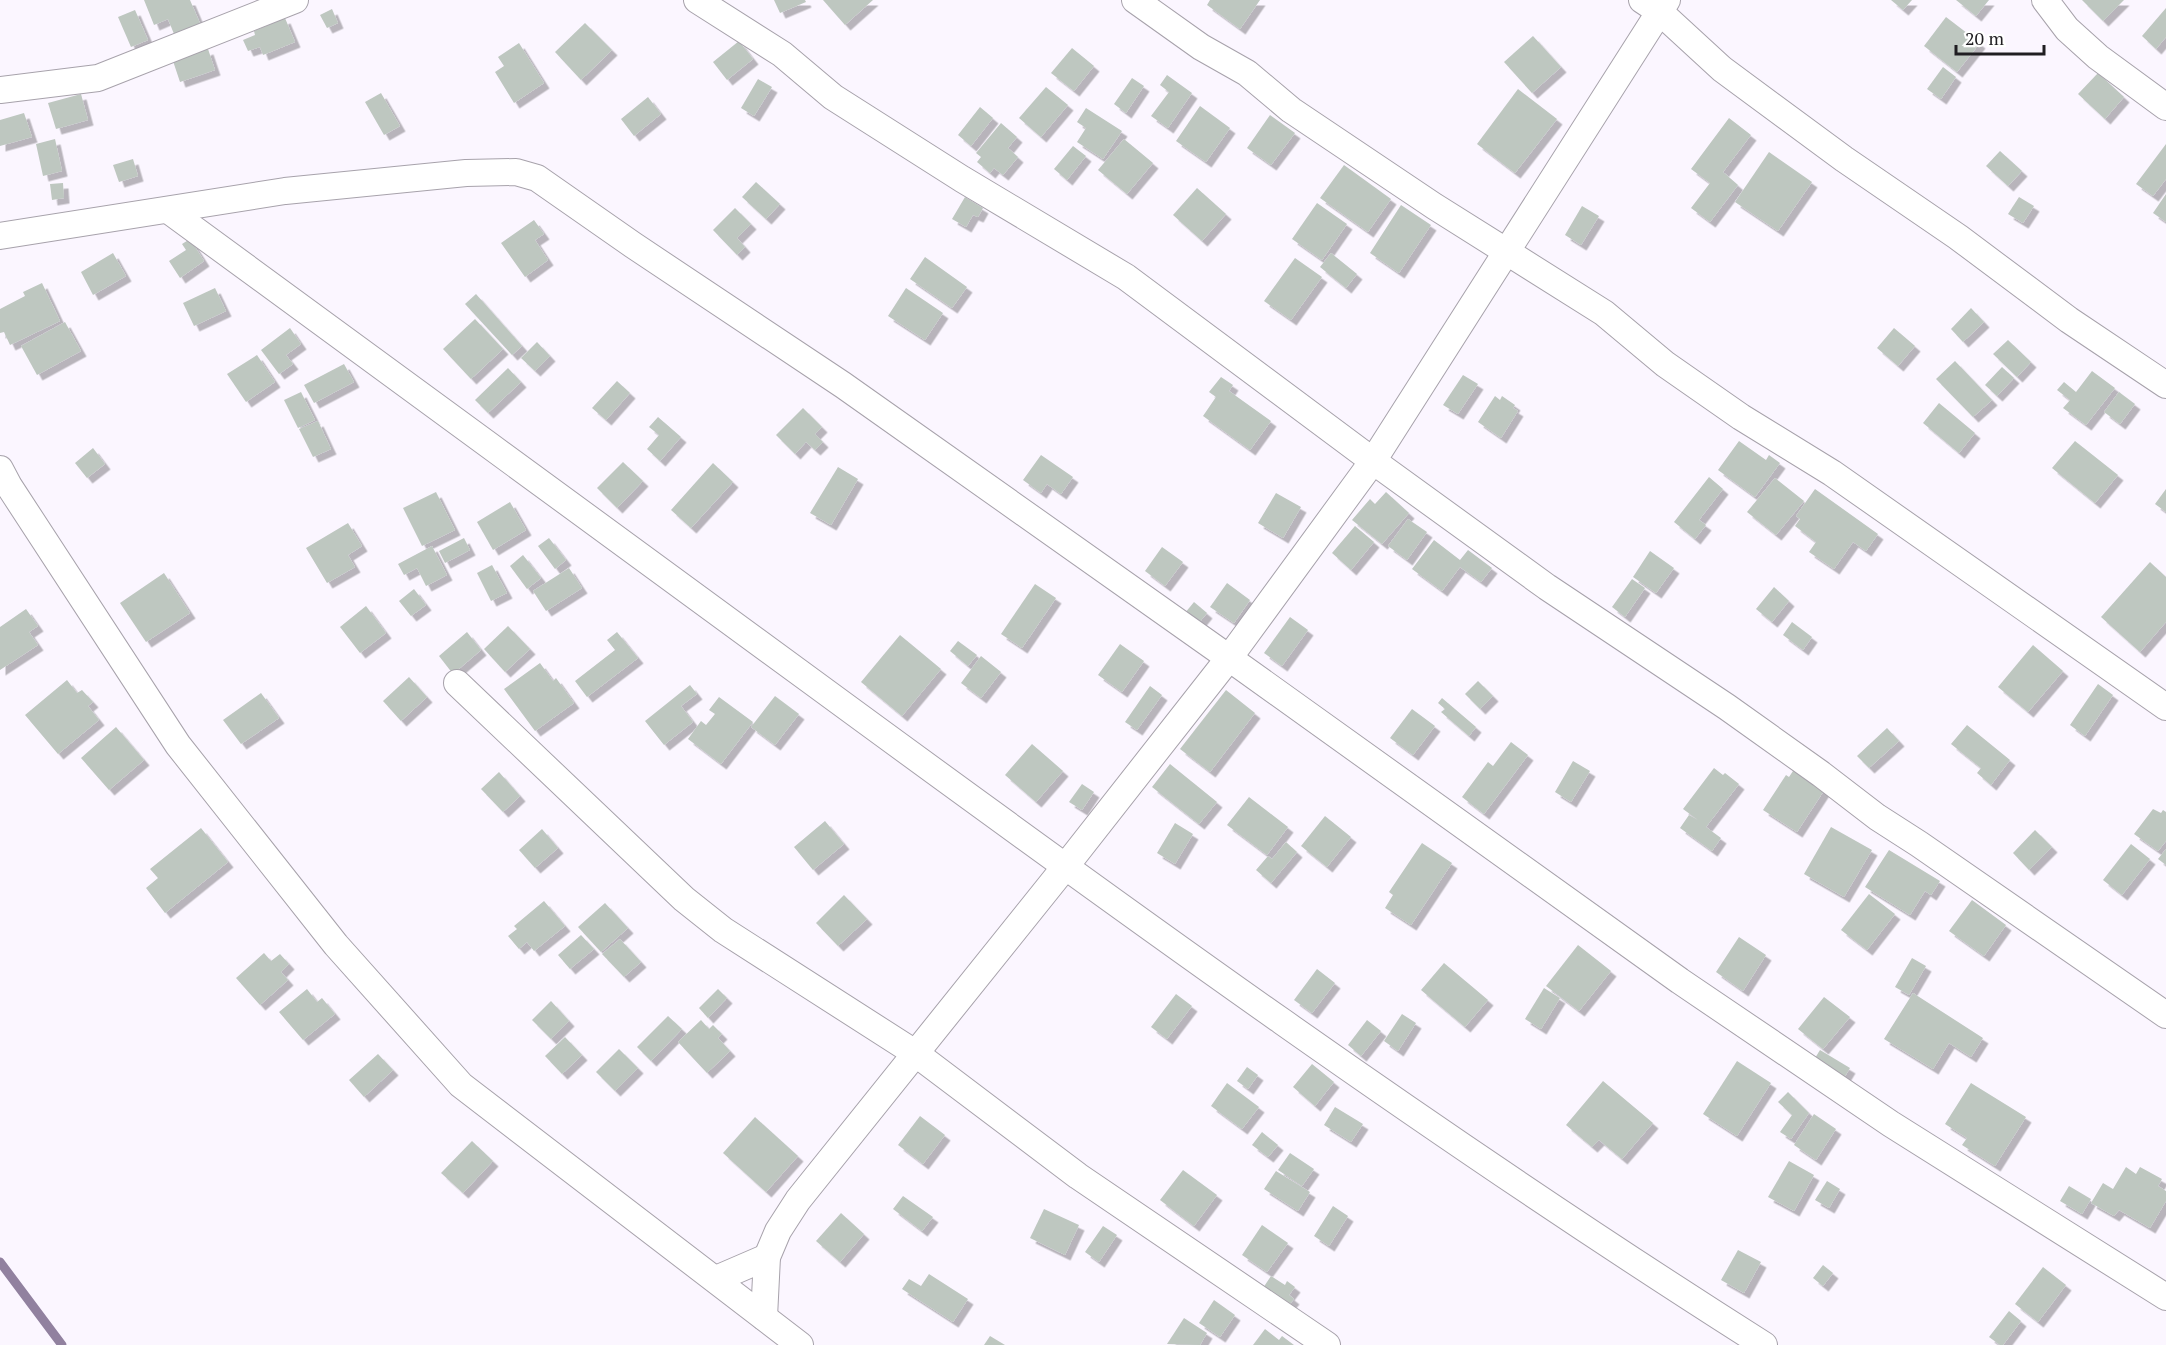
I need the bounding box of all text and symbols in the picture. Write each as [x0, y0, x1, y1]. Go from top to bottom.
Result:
scale bar [1956, 18, 2044, 56]
text: 20 m [1965, 26, 2005, 50]

